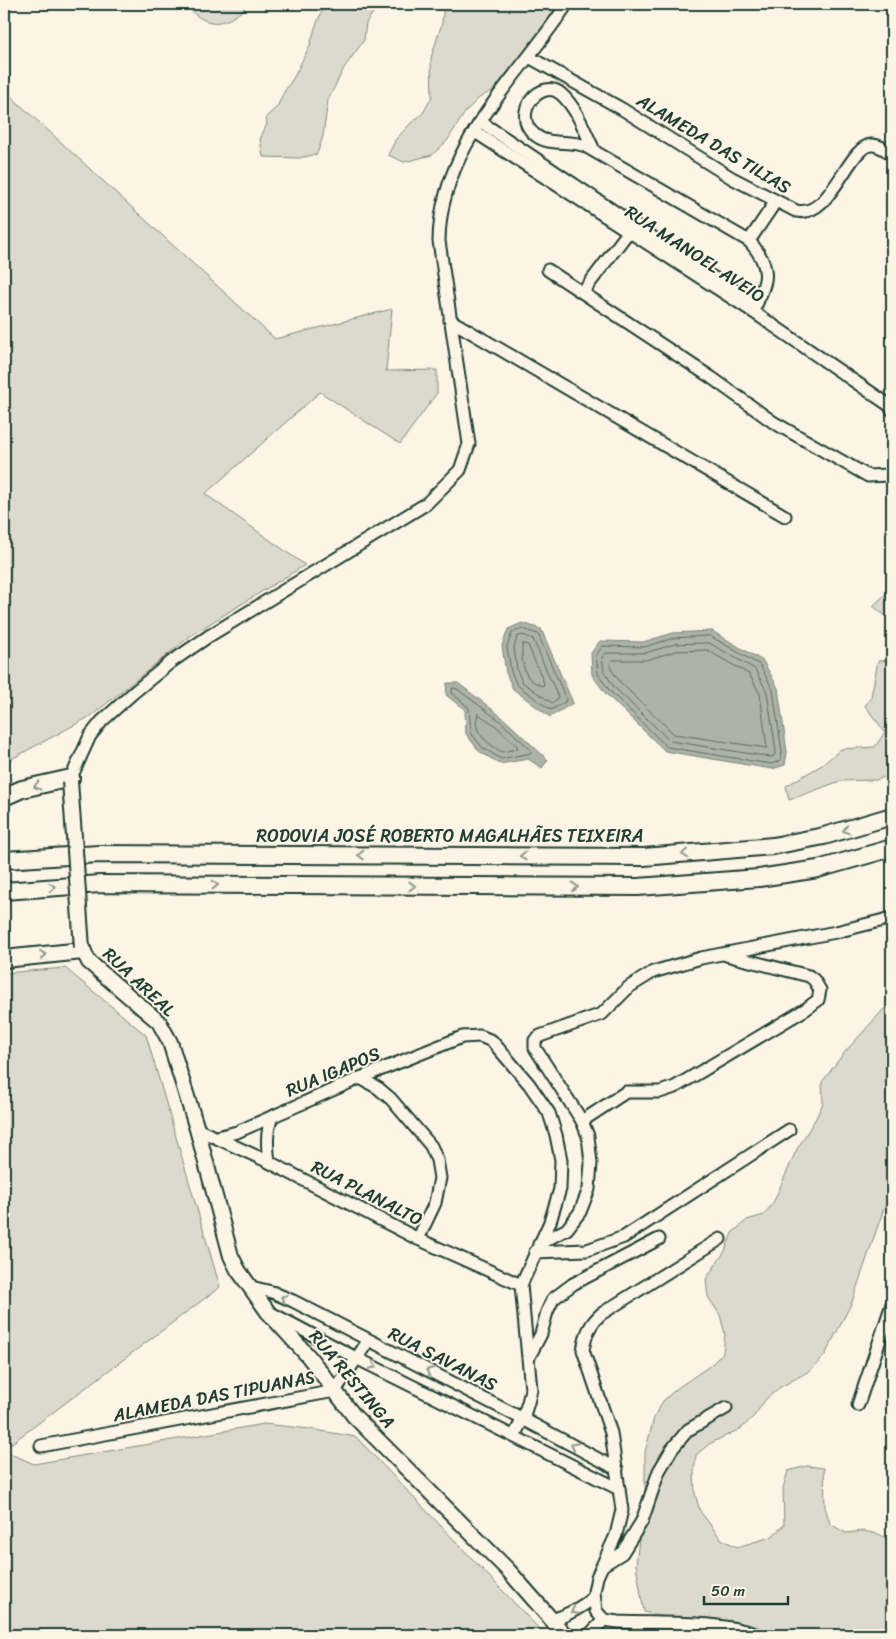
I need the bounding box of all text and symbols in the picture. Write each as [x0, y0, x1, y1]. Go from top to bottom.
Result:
street label: ALAMEDA DAS TILIAS [630, 84, 798, 203]
street label: RUA MANOEL AVEIO [618, 196, 772, 312]
one-way arrow [32, 780, 41, 791]
street label: RODOVIA JOSÉ ROBERTO MAGALHÃES TEIXEIRA [256, 820, 644, 852]
one-way arrow [841, 824, 850, 835]
one-way arrow [681, 848, 689, 859]
one-way arrow [356, 850, 364, 861]
one-way arrow [519, 851, 526, 861]
one-way arrow [212, 880, 219, 890]
one-way arrow [49, 881, 57, 892]
one-way arrow [409, 881, 417, 891]
one-way arrow [571, 882, 579, 892]
street label: RUA AREAL [95, 939, 184, 1025]
one-way arrow [40, 949, 48, 960]
street label: RUA IGAPOS [281, 1038, 385, 1106]
street label: RUA PLANALTO [305, 1151, 429, 1235]
one-way arrow [281, 1293, 289, 1303]
street label: RUA SAVANAS [383, 1318, 503, 1400]
street label: RUA RESTINGA [301, 1322, 403, 1436]
one-way arrow [368, 1360, 377, 1371]
street label: ALAMEDA DAS TIPUANAS [109, 1361, 318, 1431]
one-way arrow [425, 1367, 434, 1378]
one-way arrow [570, 1442, 579, 1452]
scale bar [704, 1574, 787, 1606]
text: 50 m [711, 1578, 746, 1604]
one-way arrow [571, 1605, 580, 1615]

